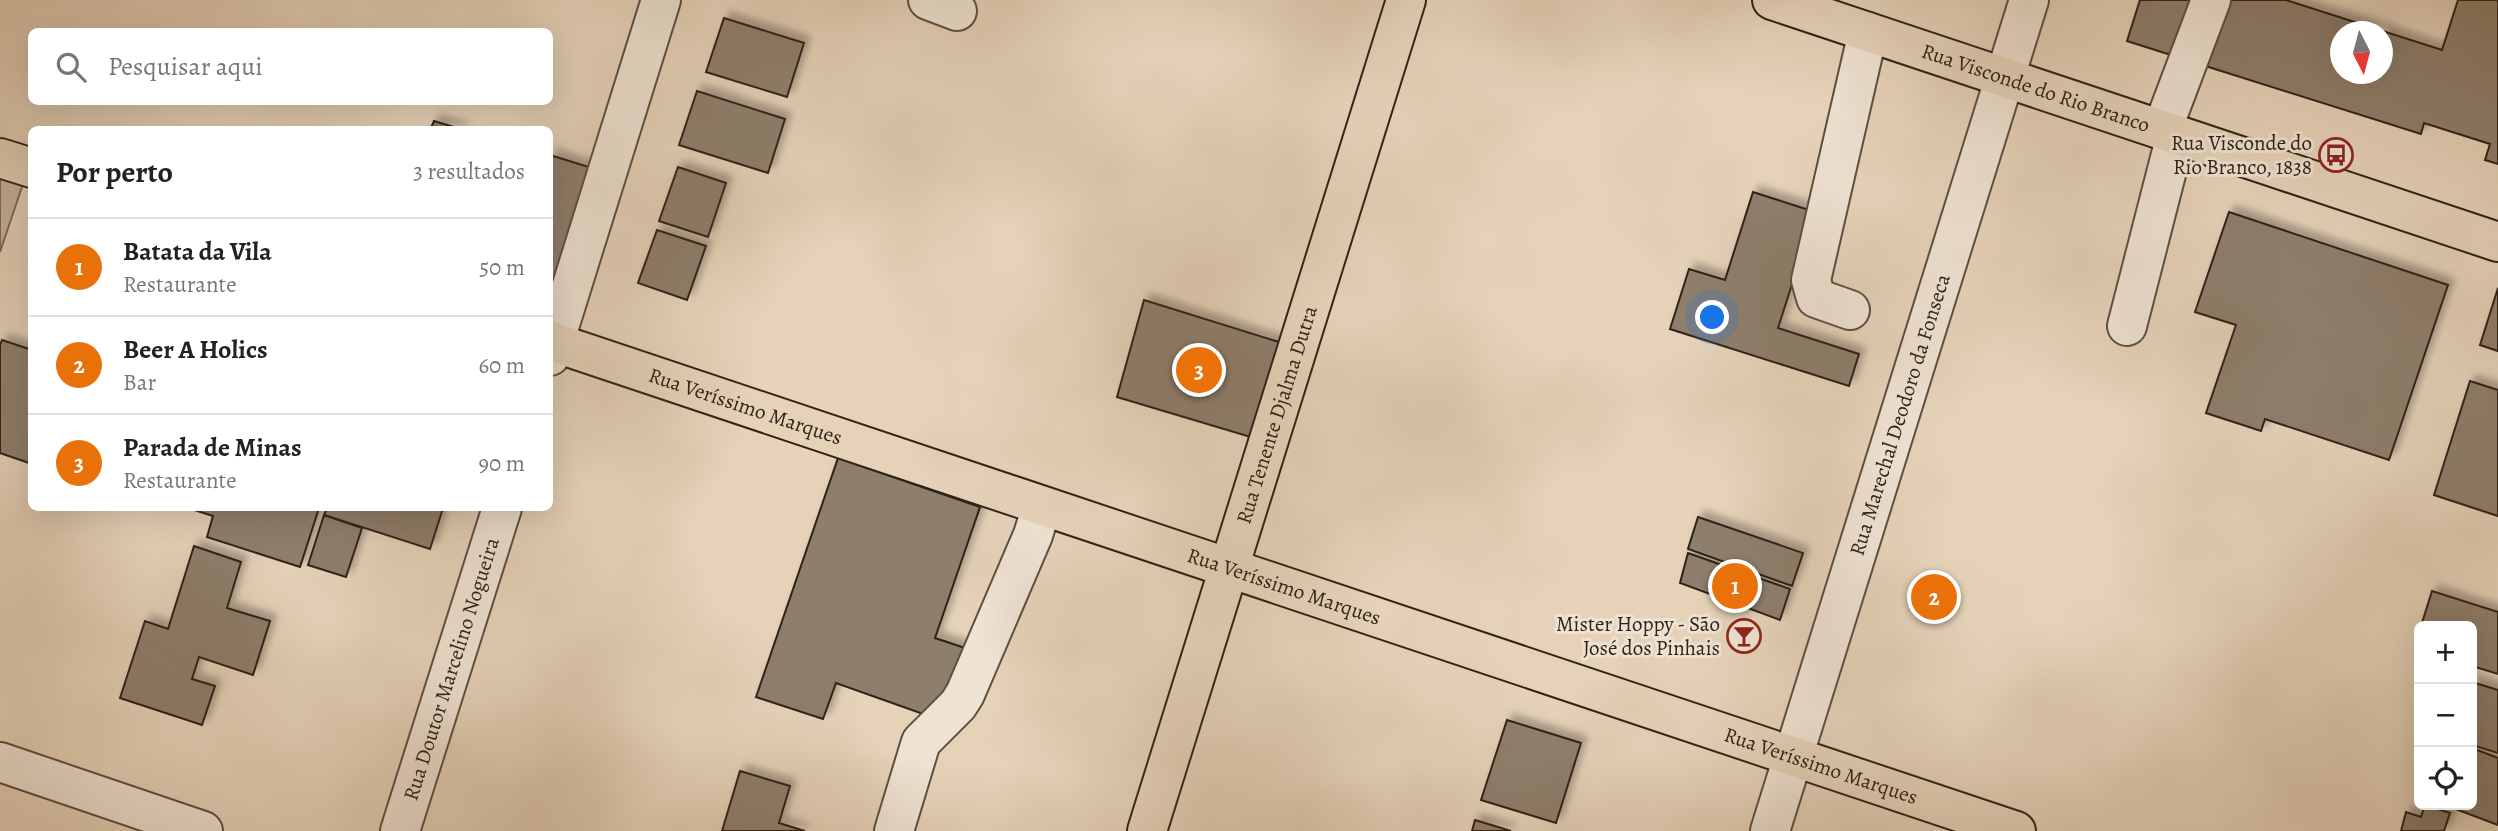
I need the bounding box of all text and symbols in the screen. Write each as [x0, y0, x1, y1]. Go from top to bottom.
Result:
north arrow [2330, 21, 2393, 84]
search box [28, 28, 553, 105]
street label: Rua Visconde do Rio Branco [1918, 37, 2154, 139]
icon: search [52, 48, 90, 86]
text: Pesquisar aqui [108, 49, 263, 84]
place label: Rua Visconde do Rio Branco, 1838 [2171, 129, 2312, 181]
bus stop icon: Rua Visconde do Rio Branco, 1838 [2317, 136, 2355, 174]
text: Por perto [56, 152, 173, 192]
text: 3 resultados [413, 156, 525, 187]
text: Batata da Vila [123, 234, 272, 269]
text: 1 [75, 252, 83, 283]
text: 50 m [479, 252, 525, 283]
text: Restaurante [123, 269, 236, 300]
street label: Rua Marechal Deodoro da Fonseca [1843, 270, 1957, 559]
your location [1695, 300, 1729, 334]
street label: Rua Tenente Djalma Dutra [1230, 302, 1324, 527]
text: Beer A Holics [123, 332, 268, 367]
pin: 3 [1176, 344, 1222, 396]
text: 2 [73, 350, 85, 381]
text: 60 m [478, 350, 525, 381]
street label: Rua Veríssimo Marques [645, 361, 846, 452]
text: Bar [123, 367, 156, 398]
text: Parada de Minas [123, 430, 302, 465]
text: 3 [74, 448, 84, 479]
text: 90 m [479, 448, 525, 479]
text: Restaurante [123, 465, 236, 496]
street label: Rua Doutor Marcelino Nogueira [397, 534, 506, 804]
street label: Rua Veríssimo Marques [1184, 541, 1385, 632]
pin: 1 [1712, 560, 1758, 612]
pin: 2 [1911, 571, 1957, 623]
place label: Mister Hoppy - São José dos Pinhais [1556, 610, 1720, 662]
bar icon: Mister Hoppy - São José dos Pinhais [1725, 617, 1763, 655]
map controls [2414, 621, 2477, 810]
button: + [2414, 621, 2477, 684]
button: − [2414, 684, 2477, 747]
street label: Rua Veríssimo Marques [1720, 720, 1921, 811]
button: locate [2414, 747, 2477, 810]

